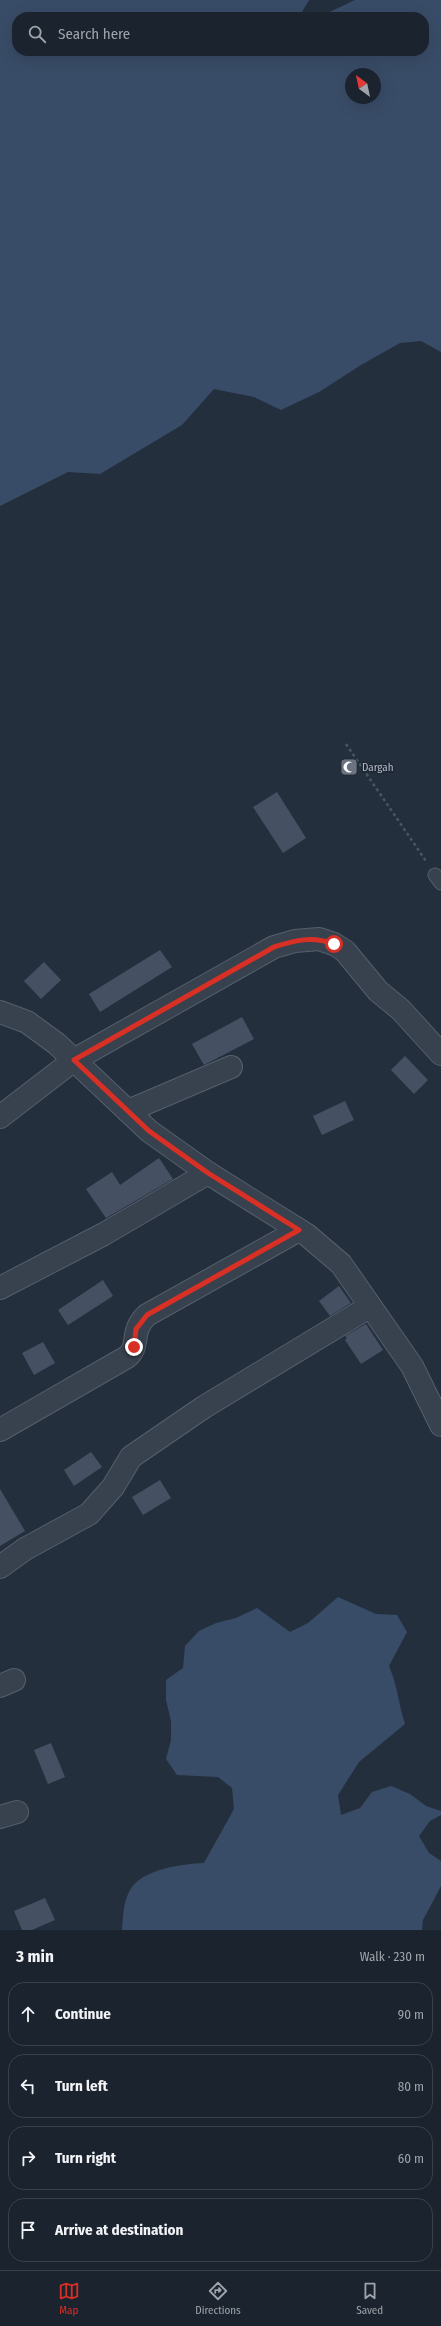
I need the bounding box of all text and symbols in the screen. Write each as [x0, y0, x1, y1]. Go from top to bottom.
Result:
search box [12, 12, 429, 56]
icon: search [26, 23, 48, 45]
text: Search here [58, 25, 130, 43]
north arrow [345, 68, 381, 104]
mosque icon: Dargah [339, 757, 359, 777]
place label: Dargah [362, 761, 394, 774]
route start [325, 935, 343, 953]
route end [125, 1338, 143, 1356]
text: 3 min [16, 1946, 54, 1967]
text: Walk · 230 m [360, 1949, 425, 1964]
icon: ahead [17, 2003, 39, 2025]
text: Continue [55, 2005, 111, 2023]
text: 90 m [398, 2007, 424, 2022]
icon: left [17, 2075, 39, 2097]
text: Turn left [55, 2077, 108, 2095]
text: 80 m [398, 2079, 424, 2094]
icon: right [17, 2147, 39, 2169]
text: Turn right [55, 2149, 116, 2167]
text: 60 m [398, 2151, 424, 2166]
icon: arrive [17, 2219, 39, 2241]
text: Arrive at destination [55, 2221, 183, 2239]
tab: Map [58, 2280, 80, 2317]
tab: Directions [195, 2280, 241, 2317]
tab: Saved [356, 2280, 383, 2317]

